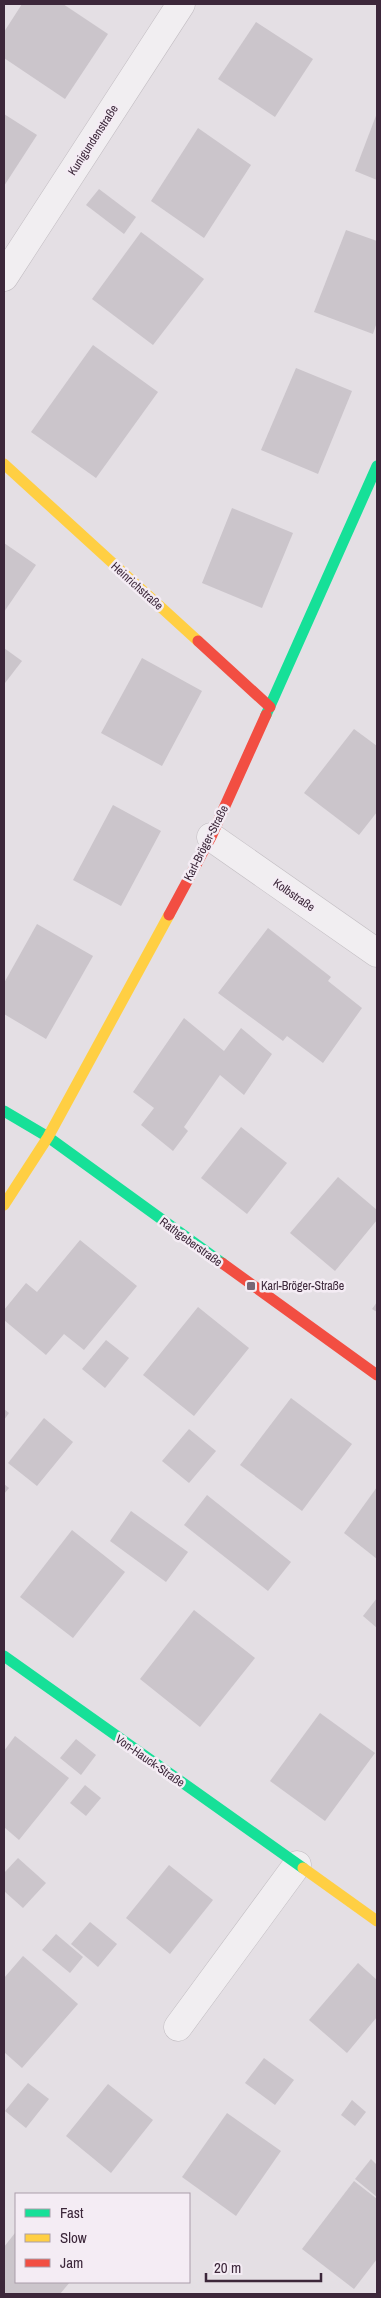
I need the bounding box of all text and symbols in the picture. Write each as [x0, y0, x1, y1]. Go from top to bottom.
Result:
street label: Kunigundenstraße [64, 102, 122, 178]
street label: Heinrichstraße [107, 558, 167, 614]
street label: Karl-Bröger-Straße [180, 802, 232, 884]
street label: Kolbstraße [270, 875, 318, 915]
street label: Rathgeberstraße [156, 1214, 226, 1270]
place label: Karl-Bröger-Straße [261, 1278, 344, 1294]
marker: Karl-Bröger-Straße [245, 1280, 257, 1292]
street label: Von-Hauck-Straße [112, 1731, 188, 1791]
legend [15, 2193, 190, 2283]
text: Fast [60, 2202, 84, 2223]
text: Slow [60, 2227, 87, 2248]
scale bar [206, 2250, 321, 2282]
text: Jam [60, 2252, 83, 2273]
text: 20 m [214, 2257, 241, 2278]

